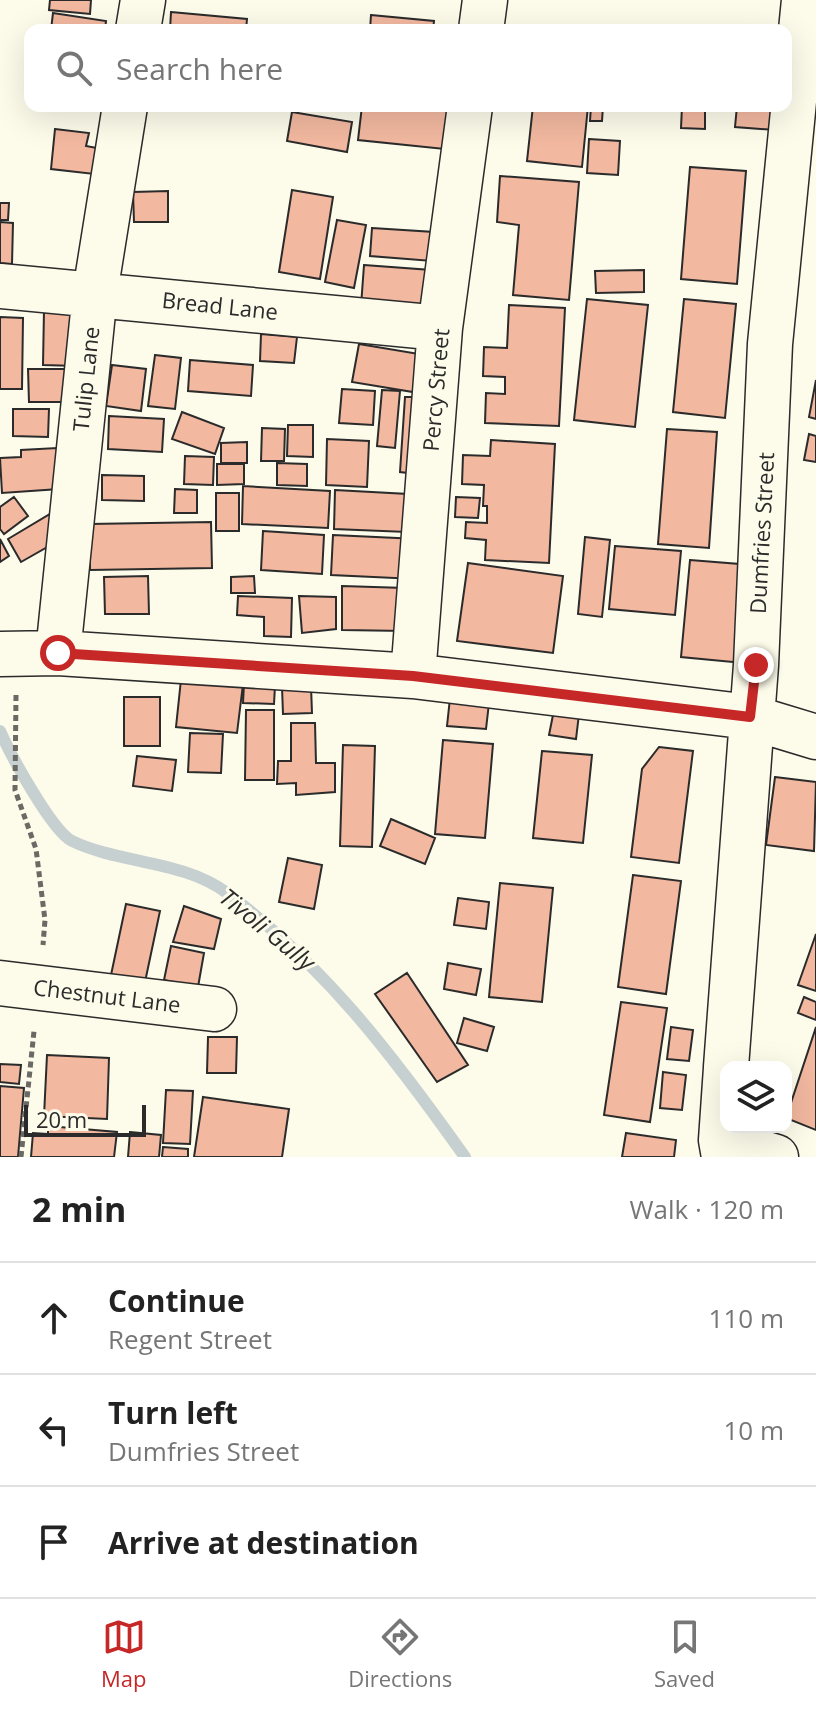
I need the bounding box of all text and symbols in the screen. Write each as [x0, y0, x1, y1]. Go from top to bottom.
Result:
search box [24, 24, 792, 112]
icon: search [52, 46, 96, 90]
text: Search here [116, 48, 283, 89]
street label: Bread Lane [161, 284, 280, 326]
street label: Tulip Lane [65, 325, 105, 433]
street label: Percy Street [415, 327, 455, 453]
street label: Dumfries Street [742, 451, 780, 615]
route start [40, 635, 76, 671]
route end [738, 647, 774, 683]
water label: Tivoli Gully [213, 880, 324, 979]
street label: Chestnut Lane [32, 971, 182, 1019]
map controls [720, 1061, 792, 1133]
button: layers [720, 1061, 792, 1133]
scale bar [24, 1101, 146, 1137]
text: 20 m [36, 1104, 87, 1134]
text: 2 min [32, 1186, 126, 1232]
text: Walk · 120 m [630, 1191, 784, 1227]
text: Continue [108, 1280, 245, 1321]
icon: ahead [32, 1296, 76, 1340]
text: 110 m [709, 1300, 784, 1336]
text: Regent Street [108, 1321, 272, 1357]
text: Turn left [108, 1392, 238, 1433]
icon: left [32, 1408, 76, 1452]
text: 10 m [723, 1412, 784, 1448]
text: Dumfries Street [108, 1433, 299, 1469]
icon: arrive [32, 1520, 76, 1564]
text: Arrive at destination [108, 1522, 419, 1563]
tab: Map [101, 1615, 146, 1693]
tab: Directions [348, 1615, 452, 1693]
tab: Saved [654, 1615, 715, 1693]

